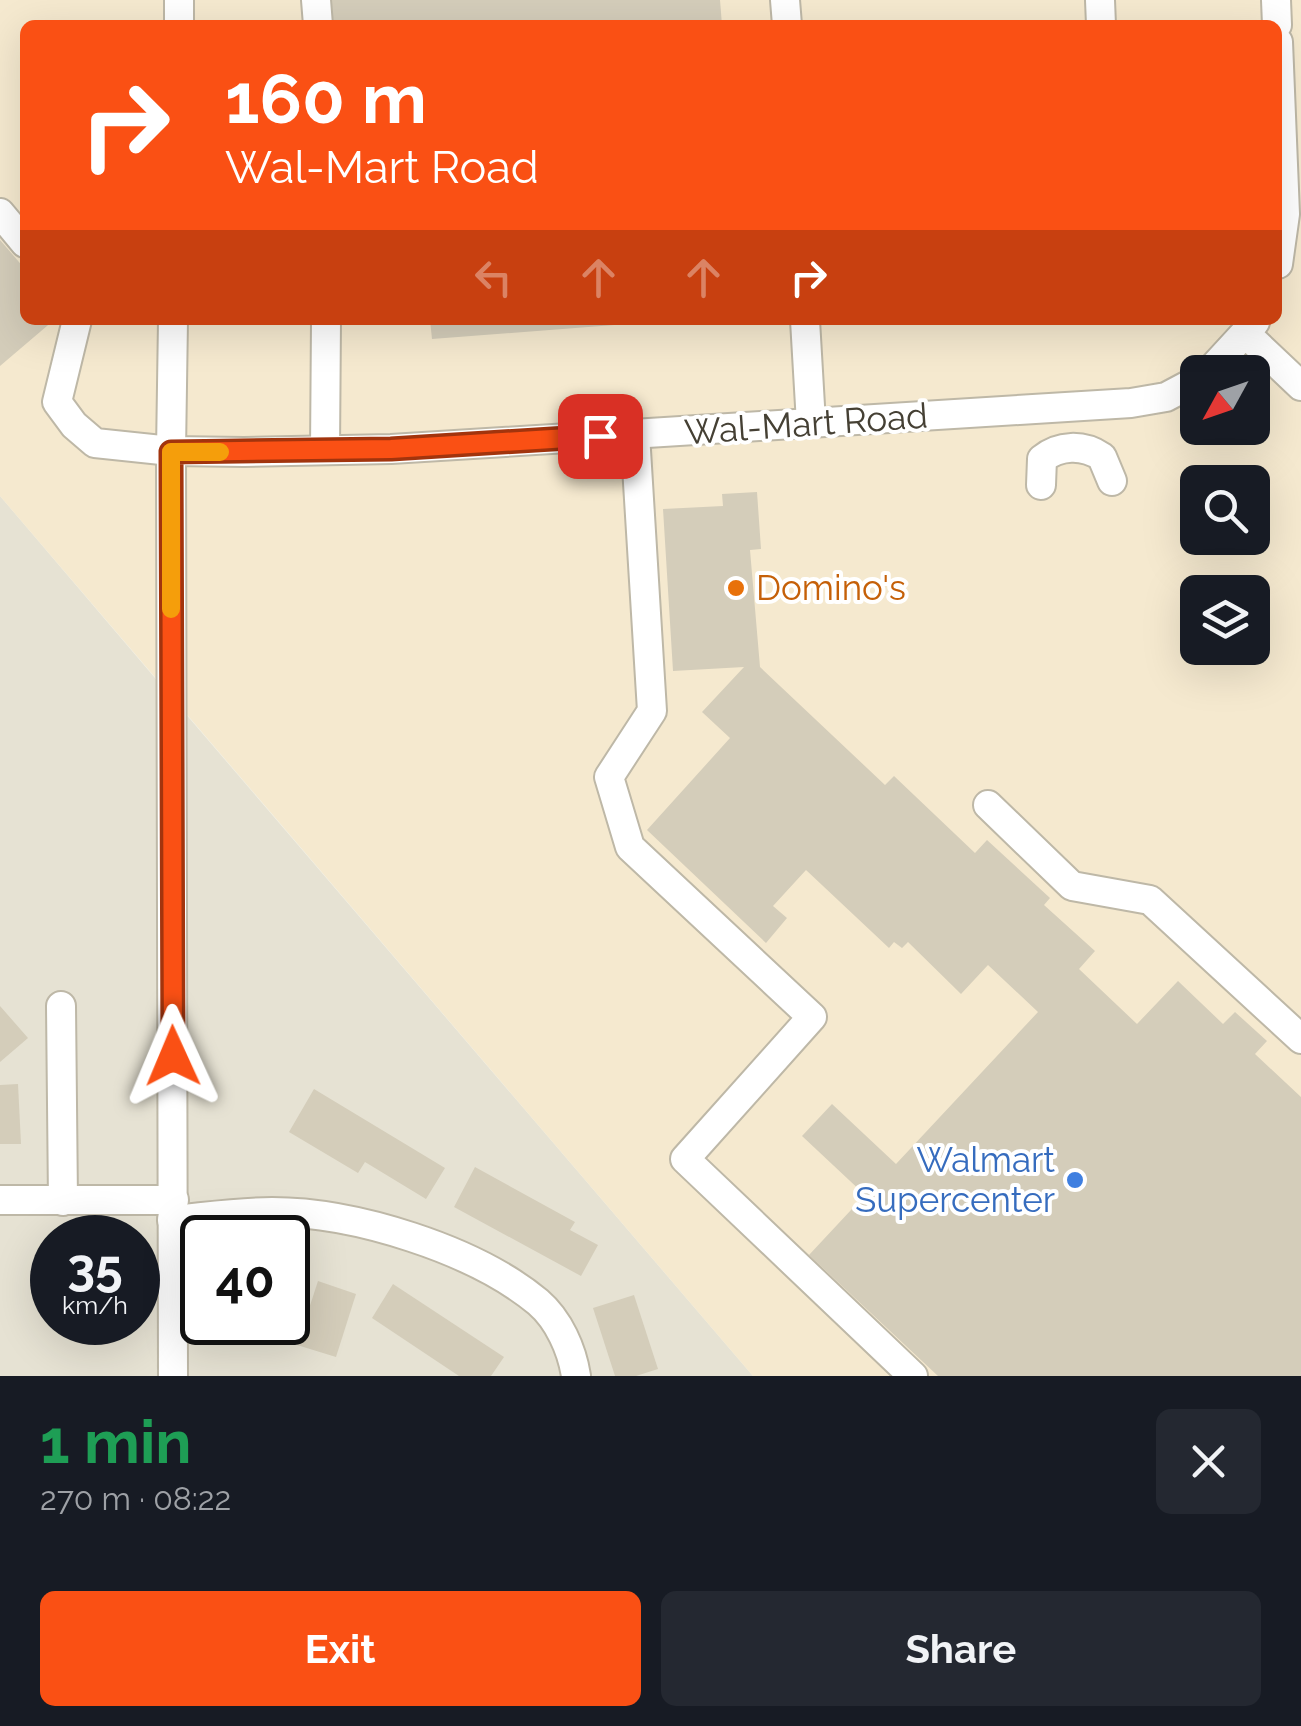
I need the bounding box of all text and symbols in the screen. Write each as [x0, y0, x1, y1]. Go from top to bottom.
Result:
text: 160 m [225, 57, 427, 139]
icon: right [60, 60, 190, 190]
text: Wal-Mart Road [225, 141, 539, 194]
icon: left [466, 250, 521, 305]
icon: ahead [571, 250, 626, 305]
icon: ahead [676, 250, 731, 305]
icon: right [781, 250, 836, 305]
north arrow [1180, 355, 1270, 445]
map controls [1180, 355, 1270, 665]
pin [558, 394, 643, 479]
street label: Wal-Mart Road [683, 395, 929, 452]
icon: arrive [573, 409, 628, 464]
button: search [1180, 465, 1270, 555]
place label: Domino's [756, 567, 906, 608]
button: layers [1180, 575, 1270, 665]
marker: Domino's [725, 577, 747, 599]
position arrow [121, 1004, 225, 1108]
place label: Walmart Supercenter [855, 1139, 1055, 1220]
marker: Walmart Supercenter [1064, 1169, 1086, 1191]
speed limit sign: 40 [180, 1215, 310, 1345]
text: 35 [67, 1238, 123, 1297]
text: km/h [62, 1290, 128, 1320]
text: 1 min [40, 1407, 191, 1477]
button: close [1156, 1409, 1261, 1514]
text: 270 m · 08:22 [40, 1480, 231, 1517]
button: Exit [40, 1591, 641, 1706]
button: Share [661, 1591, 1261, 1706]

